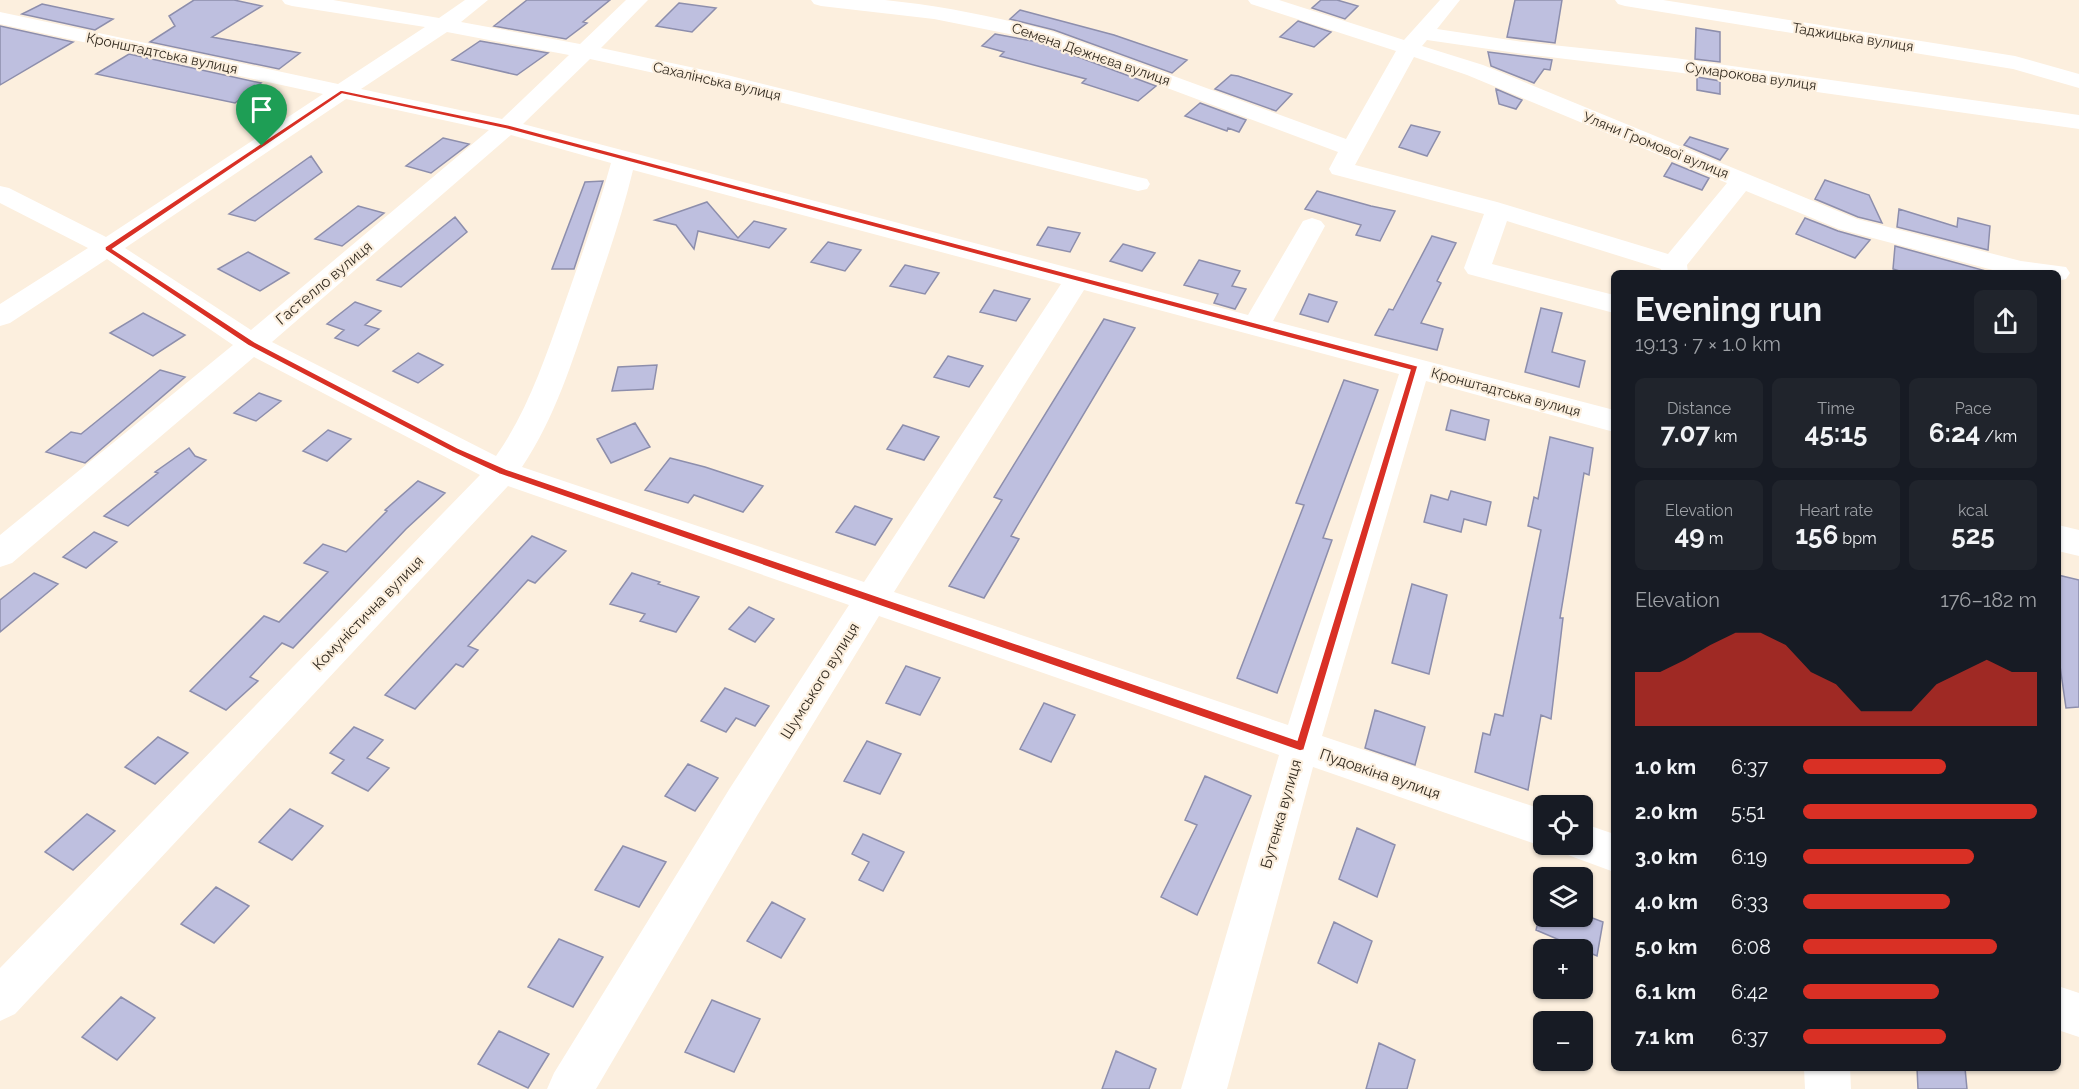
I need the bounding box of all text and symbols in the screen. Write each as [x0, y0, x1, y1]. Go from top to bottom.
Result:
street label: Семена Дежнєва вулиця [1010, 19, 1172, 89]
street label: Таджицька вулиця [1791, 20, 1915, 54]
street label: Кронштадтська вулиця [85, 29, 239, 77]
street label: Сахалінська вулиця [652, 59, 782, 103]
street label: Сумарокова вулиця [1684, 59, 1818, 93]
pin [236, 84, 287, 146]
icon: arrive [245, 93, 278, 126]
street label: Уляни Громової вулиця [1581, 108, 1731, 182]
street label: Гастелло вулиця [272, 238, 376, 328]
text: Evening run [1635, 290, 1822, 329]
button: share [1974, 290, 2037, 353]
text: 19:13 · 7 × 1.0 km [1635, 332, 1781, 356]
street label: Кронштадтська вулиця [1430, 364, 1582, 420]
text: Distance [1667, 399, 1731, 418]
text: Time [1817, 399, 1855, 418]
text: Pace [1955, 399, 1991, 418]
text: 7.07 [1661, 418, 1710, 448]
text: 45:15 [1805, 418, 1867, 448]
text: 6:24 [1929, 418, 1980, 448]
text: km [1710, 427, 1737, 446]
text: /km [1980, 427, 2017, 446]
text: Elevation [1665, 501, 1733, 520]
text: Heart rate [1799, 501, 1873, 520]
text: kcal [1958, 501, 1988, 520]
text: 49 [1675, 520, 1705, 550]
text: 156 [1795, 520, 1838, 550]
text: 525 [1951, 520, 1995, 550]
text: m [1705, 529, 1723, 548]
text: bpm [1838, 529, 1877, 548]
street label: Комуністична вулиця [309, 552, 427, 674]
text: Elevation [1635, 588, 1720, 612]
text: 176–182 m [1940, 588, 2037, 612]
street label: Шумського вулиця [777, 620, 863, 742]
street label: Пудовкіна вулиця [1317, 745, 1443, 803]
text: 1.0 km [1635, 755, 1696, 779]
text: 6:37 [1731, 755, 1768, 779]
street label: Бутенка вулиця [1257, 757, 1305, 871]
map controls [1533, 795, 1593, 1071]
button: locate [1533, 795, 1593, 855]
text: 2.0 km [1635, 800, 1698, 824]
text: 5:51 [1731, 800, 1765, 824]
text: 3.0 km [1635, 845, 1698, 869]
text: 6:19 [1731, 845, 1767, 869]
button: layers [1533, 867, 1593, 927]
text: 4.0 km [1635, 890, 1698, 914]
text: 6:33 [1731, 890, 1768, 914]
text: 5.0 km [1635, 935, 1697, 959]
text: 6:08 [1731, 935, 1771, 959]
button: + [1533, 939, 1593, 999]
text: 6.1 km [1635, 980, 1696, 1004]
text: 6:42 [1731, 980, 1768, 1004]
button: − [1533, 1011, 1593, 1071]
text: 7.1 km [1635, 1025, 1694, 1049]
text: 6:37 [1731, 1025, 1768, 1049]

